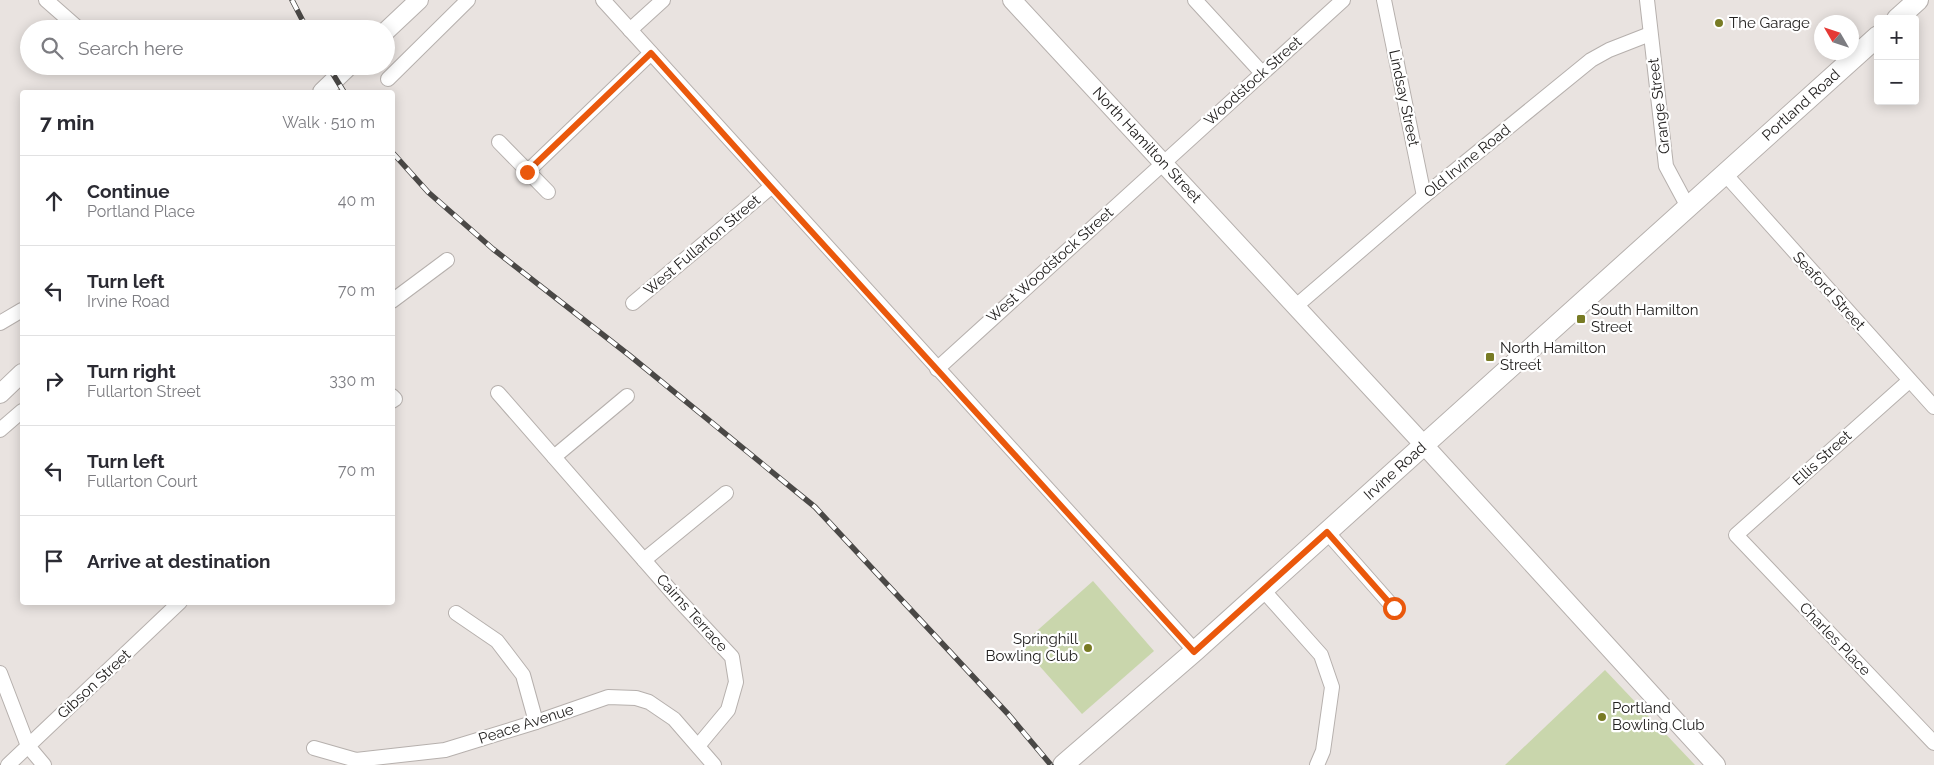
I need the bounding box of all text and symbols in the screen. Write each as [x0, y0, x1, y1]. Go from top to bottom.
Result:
place label: The Garage [1729, 14, 1810, 32]
north arrow [1814, 15, 1859, 60]
map controls [1874, 15, 1919, 105]
button: + [1874, 15, 1919, 60]
marker: The Garage [1713, 17, 1725, 29]
search box [20, 20, 395, 75]
street label: Woodstock Street [1201, 33, 1305, 129]
icon: search [38, 34, 66, 62]
text: Search here [78, 37, 184, 59]
street label: Lindsay Street [1385, 48, 1423, 148]
street label: Grange Street [1644, 57, 1674, 155]
button: − [1874, 60, 1919, 105]
street label: Portland Road [1758, 65, 1844, 145]
street label: North Hamilton Street [1089, 83, 1205, 207]
text: 7 min [40, 110, 94, 135]
text: Walk · 510 m [282, 113, 375, 132]
street label: Old Irvine Road [1420, 121, 1514, 201]
route end [516, 161, 539, 184]
text: Continue [87, 180, 170, 202]
icon: ahead [40, 187, 68, 215]
text: 40 m [338, 191, 375, 210]
street label: West Fullarton Street [640, 191, 764, 299]
text: Portland Place [87, 202, 195, 221]
street label: West Woodstock Street [983, 204, 1117, 326]
street label: Seaford Street [1789, 248, 1869, 334]
text: Turn left [87, 270, 164, 292]
icon: left [40, 277, 68, 305]
text: 70 m [338, 281, 375, 300]
text: Irvine Road [87, 292, 170, 311]
place label: South Hamilton Street [1591, 301, 1698, 336]
marker: South Hamilton Street [1575, 313, 1587, 325]
place label: North Hamilton Street [1500, 339, 1606, 374]
marker: North Hamilton Street [1484, 351, 1496, 363]
text: Turn right [87, 360, 176, 382]
icon: right [40, 367, 68, 395]
text: 330 m [329, 371, 375, 390]
text: Fullarton Street [87, 382, 201, 401]
street label: Ellis Street [1789, 427, 1855, 489]
street label: Irvine Road [1360, 438, 1430, 504]
text: Turn left [87, 450, 164, 472]
icon: left [40, 457, 68, 485]
text: 70 m [338, 461, 375, 480]
text: Fullarton Court [87, 472, 198, 491]
icon: arrive [40, 547, 68, 575]
text: Arrive at destination [87, 550, 271, 572]
street label: Cairns Terrace [652, 570, 732, 656]
route start [1383, 597, 1406, 620]
street label: Charles Place [1796, 599, 1875, 680]
place label: Springhill Bowling Club [985, 630, 1079, 665]
marker: Springhill Bowling Club [1082, 642, 1094, 654]
street label: Gibson Street [54, 646, 134, 722]
place label: Portland Bowling Club [1612, 699, 1705, 734]
street label: Peace Avenue [476, 700, 576, 748]
marker: Portland Bowling Club [1596, 711, 1608, 723]

